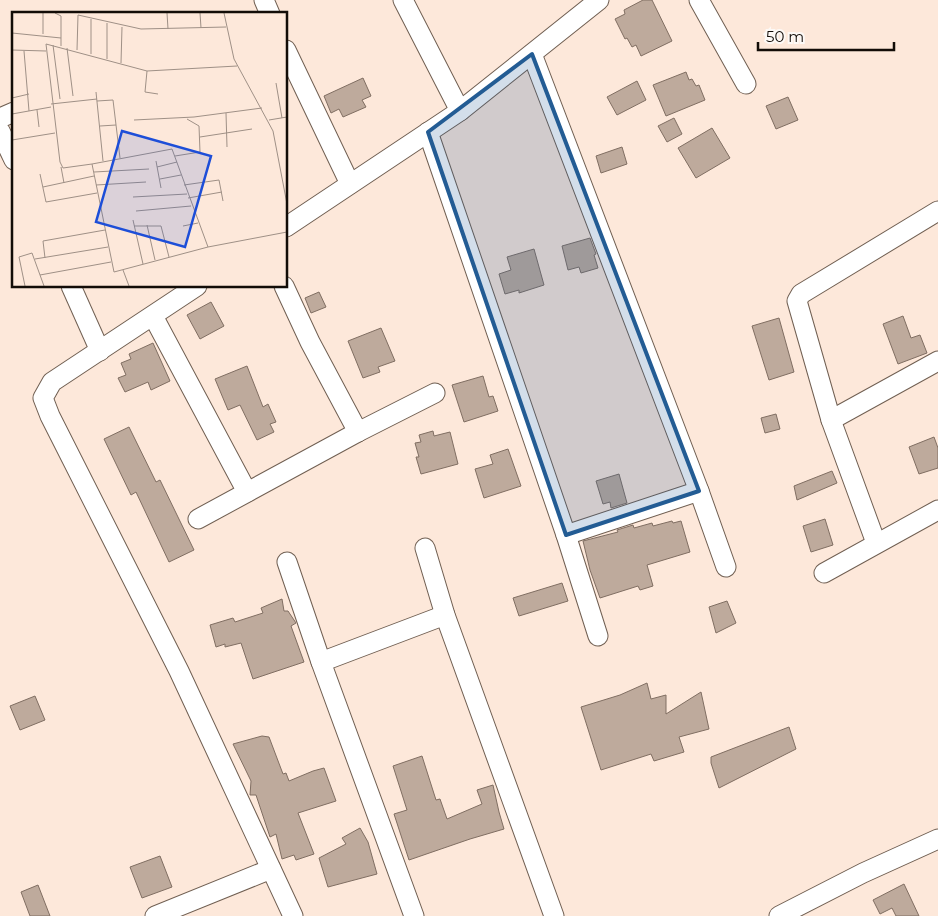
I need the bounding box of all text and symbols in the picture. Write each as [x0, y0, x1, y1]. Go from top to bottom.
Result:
inset map [12, 12, 288, 288]
scale bar [758, 20, 894, 52]
text: 50 m [766, 27, 804, 46]

